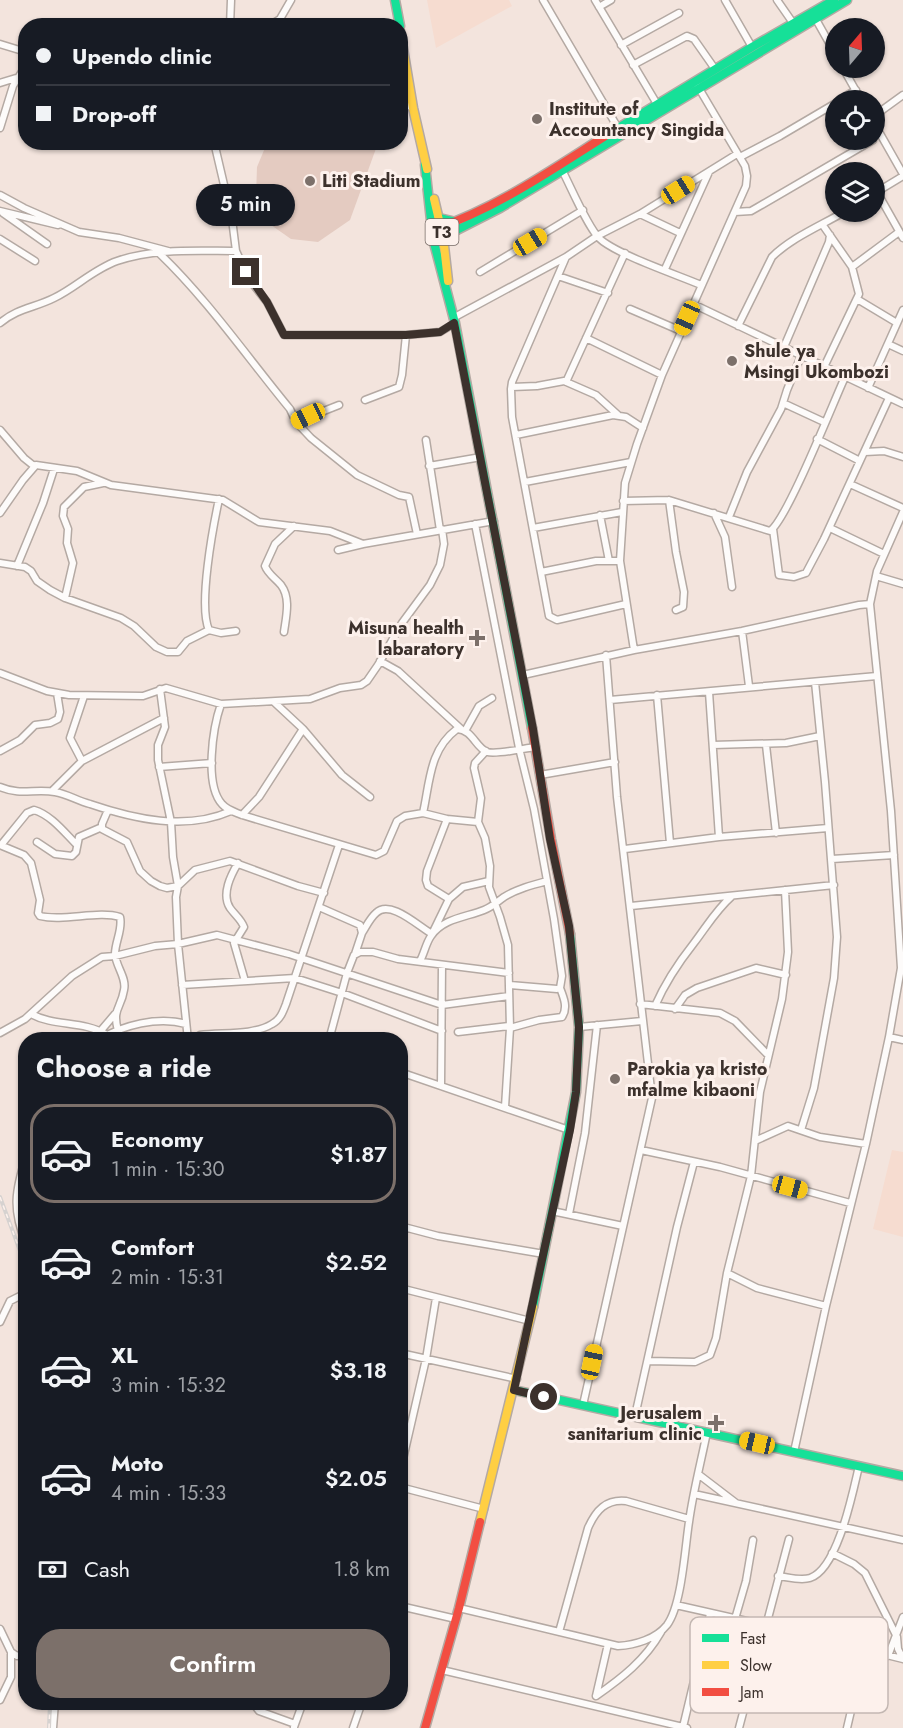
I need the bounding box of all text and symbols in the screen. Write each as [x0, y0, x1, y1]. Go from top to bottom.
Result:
north arrow [825, 18, 885, 78]
map controls [825, 18, 885, 222]
text: Upendo clinic [72, 40, 212, 72]
button: locate [825, 90, 885, 150]
place label: Institute of Accountancy Singida [548, 96, 724, 143]
text: Drop-off [72, 98, 156, 130]
marker: Institute of Accountancy Singida [530, 112, 544, 126]
button: layers [825, 162, 885, 222]
place label: Liti Stadium [322, 168, 420, 194]
car [658, 173, 698, 207]
marker: Liti Stadium [303, 174, 317, 188]
callout: 5 min [196, 185, 296, 227]
text: 5 min [220, 190, 271, 219]
road number: T3 [426, 219, 458, 245]
car [510, 225, 550, 259]
route end [232, 258, 259, 285]
car [671, 298, 703, 338]
place label: Shule ya Msingi Ukombozi [744, 338, 889, 385]
marker: Shule ya Msingi Ukombozi [725, 354, 739, 368]
car [288, 400, 328, 432]
place label: Misuna health labaratory [348, 615, 465, 662]
marker: Misuna health labaratory [468, 629, 486, 647]
text: Choose a ride [36, 1048, 211, 1087]
place label: Parokia ya kristo mfalme kibaoni [627, 1056, 768, 1103]
marker: Parokia ya kristo mfalme kibaoni [608, 1072, 622, 1086]
text: Economy [111, 1123, 203, 1155]
icon: car [39, 1127, 93, 1181]
text: $1.87 [330, 1138, 387, 1170]
text: 1 min · 15:30 [111, 1155, 225, 1184]
car [770, 1174, 810, 1200]
text: Comfort [111, 1231, 194, 1263]
icon: car [39, 1235, 93, 1289]
text: $2.52 [325, 1246, 387, 1278]
text: 2 min · 15:31 [111, 1263, 224, 1292]
text: XL [111, 1339, 138, 1371]
icon: car [39, 1343, 93, 1397]
car [579, 1343, 605, 1381]
text: $3.18 [330, 1354, 387, 1386]
text: 3 min · 15:32 [111, 1371, 226, 1400]
route start [530, 1383, 557, 1410]
place label: Jerusalem sanitarium clinic [568, 1400, 702, 1447]
marker: Jerusalem sanitarium clinic [707, 1414, 725, 1432]
car [737, 1430, 777, 1456]
text: Moto [111, 1447, 164, 1479]
icon: car [39, 1451, 93, 1505]
text: $2.05 [325, 1462, 387, 1494]
text: 4 min · 15:33 [111, 1479, 226, 1508]
icon: cash [36, 1553, 69, 1586]
text: Cash [84, 1553, 130, 1585]
text: 1.8 km [334, 1555, 390, 1584]
legend [690, 1617, 888, 1713]
text: Fast [740, 1627, 766, 1650]
button: Confirm [36, 1629, 390, 1698]
text: Slow [740, 1654, 772, 1677]
text: Jam [738, 1681, 764, 1704]

